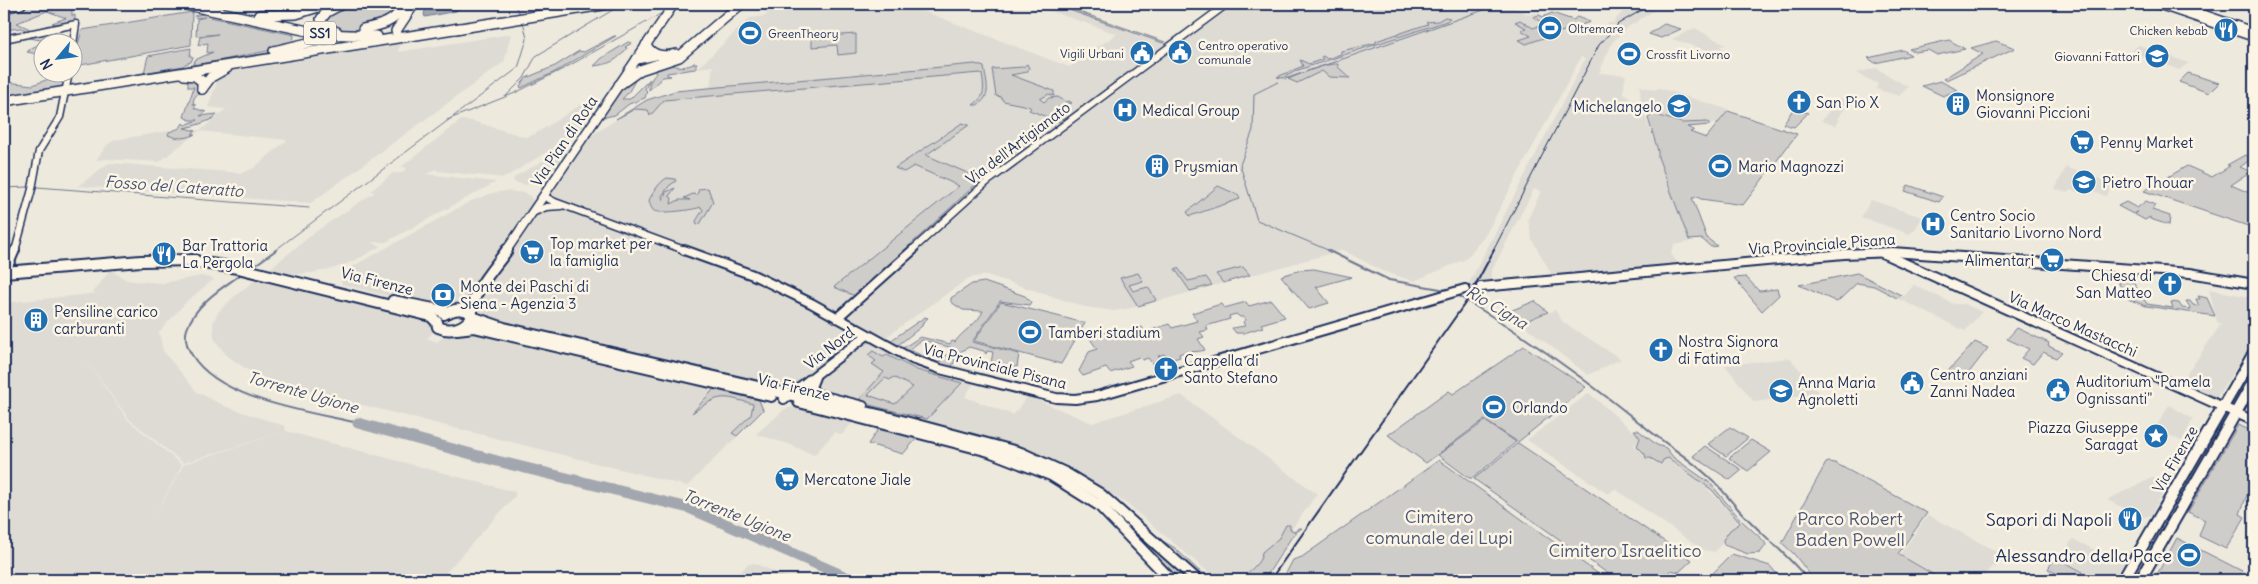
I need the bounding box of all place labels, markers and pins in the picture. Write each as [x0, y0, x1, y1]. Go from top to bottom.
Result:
sports icon: Oltremare [1537, 15, 1563, 41]
restaurant icon: Chicken kebab [2213, 17, 2239, 43]
sports icon: GreenTheory [737, 20, 763, 46]
place label: Oltremare [1568, 21, 1623, 36]
place label: Chicken kebab [2129, 23, 2208, 38]
place label: GreenTheory [768, 26, 839, 41]
place label: Centro operativo comunale [1198, 38, 1289, 67]
public building icon: Centro operativo comunale [1167, 39, 1193, 65]
public building icon: Vigili Urbani [1129, 40, 1155, 66]
sports icon: Crossfit Livorno [1616, 41, 1642, 67]
school or university icon: Giovanni Fattori [2144, 43, 2170, 69]
place label: Vigili Urbani [1060, 46, 1124, 61]
place label: Crossfit Livorno [1646, 47, 1730, 62]
place label: Giovanni Fattori [2054, 49, 2140, 64]
place label: Monsignore Giovanni Piccioni [1976, 86, 2090, 122]
church icon: San Pio X [1786, 89, 1812, 115]
building icon: Monsignore Giovanni Piccioni [1945, 91, 1971, 117]
school or university icon: Michelangelo [1666, 93, 1692, 119]
place label: San Pio X [1816, 93, 1880, 112]
hospital icon: Medical Group [1112, 97, 1138, 123]
place label: Michelangelo [1573, 97, 1662, 116]
place label: Medical Group [1142, 101, 1240, 120]
supermarket icon: Penny Market [2069, 129, 2095, 155]
place label: Penny Market [2100, 133, 2193, 152]
building icon: Prysmian [1144, 153, 1170, 179]
sports icon: Mario Magnozzi [1707, 153, 1733, 179]
place label: Prysmian [1174, 157, 1239, 176]
place label: Mario Magnozzi [1738, 157, 1844, 176]
school or university icon: Pietro Thouar [2071, 169, 2097, 195]
place label: Pietro Thouar [2102, 173, 2194, 192]
place label: Centro Socio Sanitario Livorno Nord [1950, 206, 2102, 242]
hospital icon: Centro Socio Sanitario Livorno Nord [1920, 211, 1946, 237]
place label: Top market per la famiglia [550, 234, 652, 270]
place label: Bar Trattoria La Pergola [182, 236, 268, 272]
supermarket icon: Top market per la famiglia [519, 239, 545, 265]
restaurant icon: Bar Trattoria La Pergola [151, 241, 177, 267]
supermarket icon: Alimentari [2039, 247, 2065, 273]
place label: Alimentari [1965, 251, 2034, 270]
place label: Chiesa di San Matteo [2076, 266, 2152, 302]
church icon: Chiesa di San Matteo [2157, 271, 2183, 297]
place label: Monte dei Paschi di Siena - Agenzia 3 [460, 277, 589, 313]
bank icon: Monte dei Paschi di Siena - Agenzia 3 [430, 282, 456, 308]
place label: Pensiline carico carburanti [54, 302, 158, 338]
building icon: Pensiline carico carburanti [23, 307, 49, 333]
sports icon: Tamberi stadium [1017, 319, 1043, 345]
place label: Tamberi stadium [1048, 323, 1161, 342]
place label: Nostra Signora di Fatima [1678, 332, 1779, 368]
church icon: Nostra Signora di Fatima [1648, 337, 1674, 363]
place label: Cappella di Santo Stefano [1184, 351, 1278, 387]
church icon: Cappella di Santo Stefano [1153, 356, 1179, 382]
place label: Centro anziani Zanni Nadea [1930, 365, 2028, 401]
public building icon: Centro anziani Zanni Nadea [1899, 370, 1925, 396]
place label: Auditorium "Pamela Ognissanti" [2076, 372, 2211, 408]
place label: Anna Maria Agnoletti [1798, 373, 1876, 409]
public building icon: Auditorium "Pamela Ognissanti" [2045, 377, 2071, 403]
school or university icon: Anna Maria Agnoletti [1768, 378, 1794, 404]
sports icon: Orlando [1481, 394, 1507, 420]
place label: Orlando [1512, 398, 1568, 417]
place label: Piazza Giuseppe Saragat [2028, 418, 2138, 454]
place icon: Piazza Giuseppe Saragat [2143, 423, 2169, 449]
supermarket icon: Mercatone Jiale [774, 466, 800, 492]
place label: Mercatone Jiale [804, 470, 911, 489]
restaurant icon: Sapori di Napoli [2117, 506, 2143, 532]
place label: Sapori di Napoli [1986, 508, 2112, 531]
sports icon: Alessandro della Pace [2176, 542, 2202, 568]
place label: Alessandro della Pace [1996, 544, 2172, 567]

